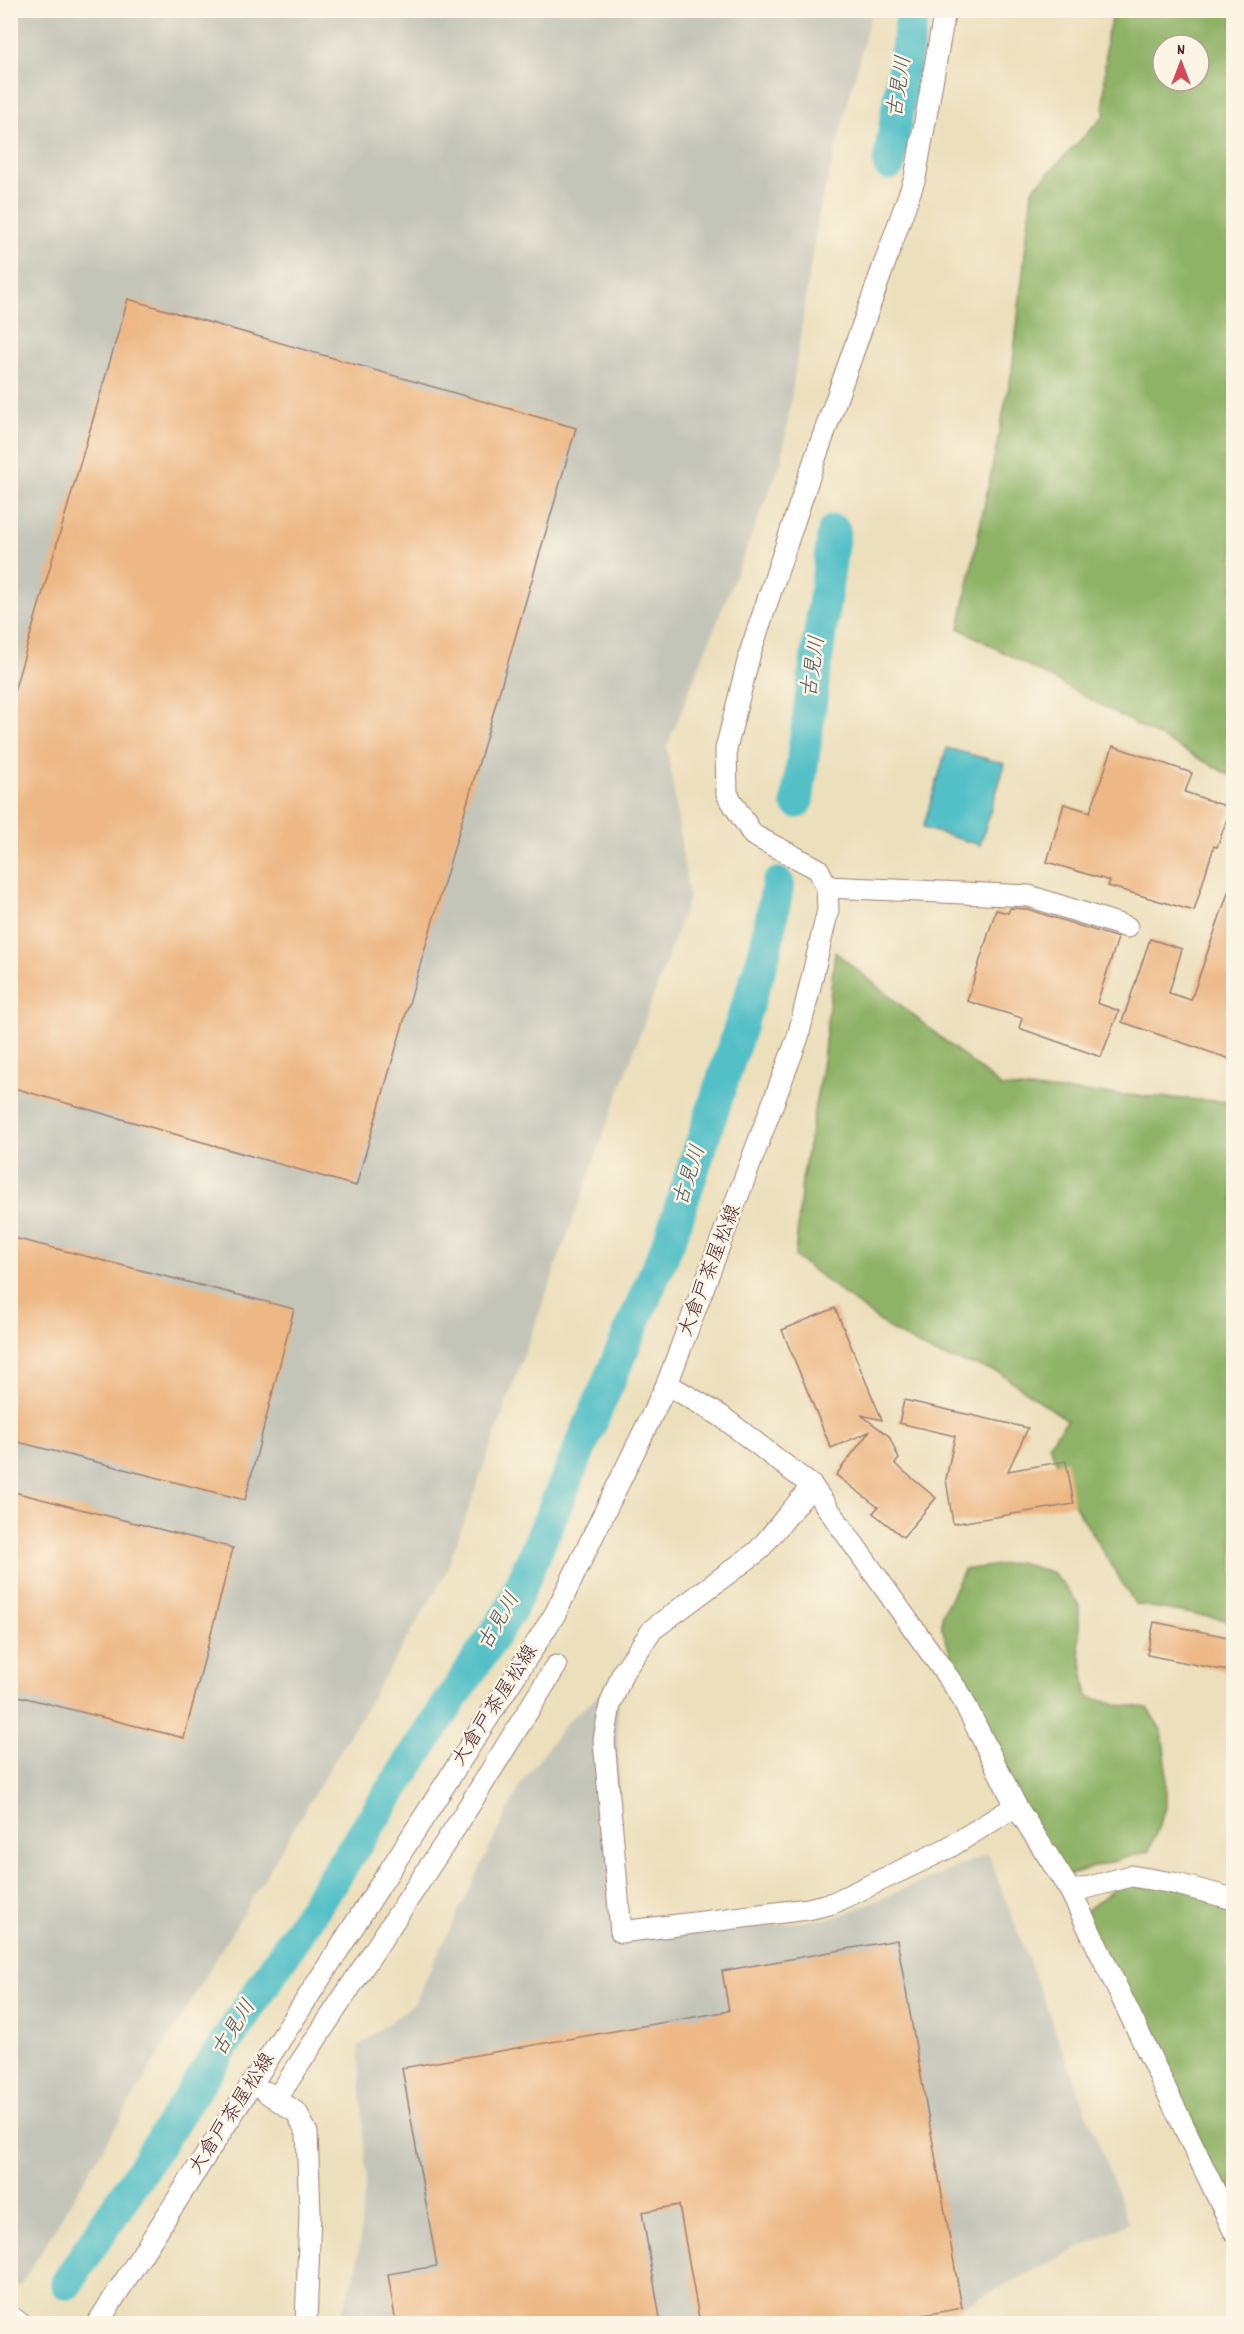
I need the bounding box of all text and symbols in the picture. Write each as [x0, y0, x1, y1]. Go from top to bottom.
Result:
north arrow [1151, 33, 1211, 93]
text: N [1177, 39, 1185, 62]
water label: 古見川 [881, 54, 921, 120]
water label: 古見川 [796, 634, 834, 700]
water label: 古見川 [667, 1141, 715, 1211]
street label: 大倉戸茶屋松線 [673, 1201, 749, 1341]
water label: 古見川 [471, 1587, 529, 1657]
street label: 大倉戸茶屋松線 [446, 1640, 546, 1772]
water label: 古見川 [205, 1994, 265, 2064]
street label: 大倉戸茶屋松線 [183, 2048, 283, 2180]

